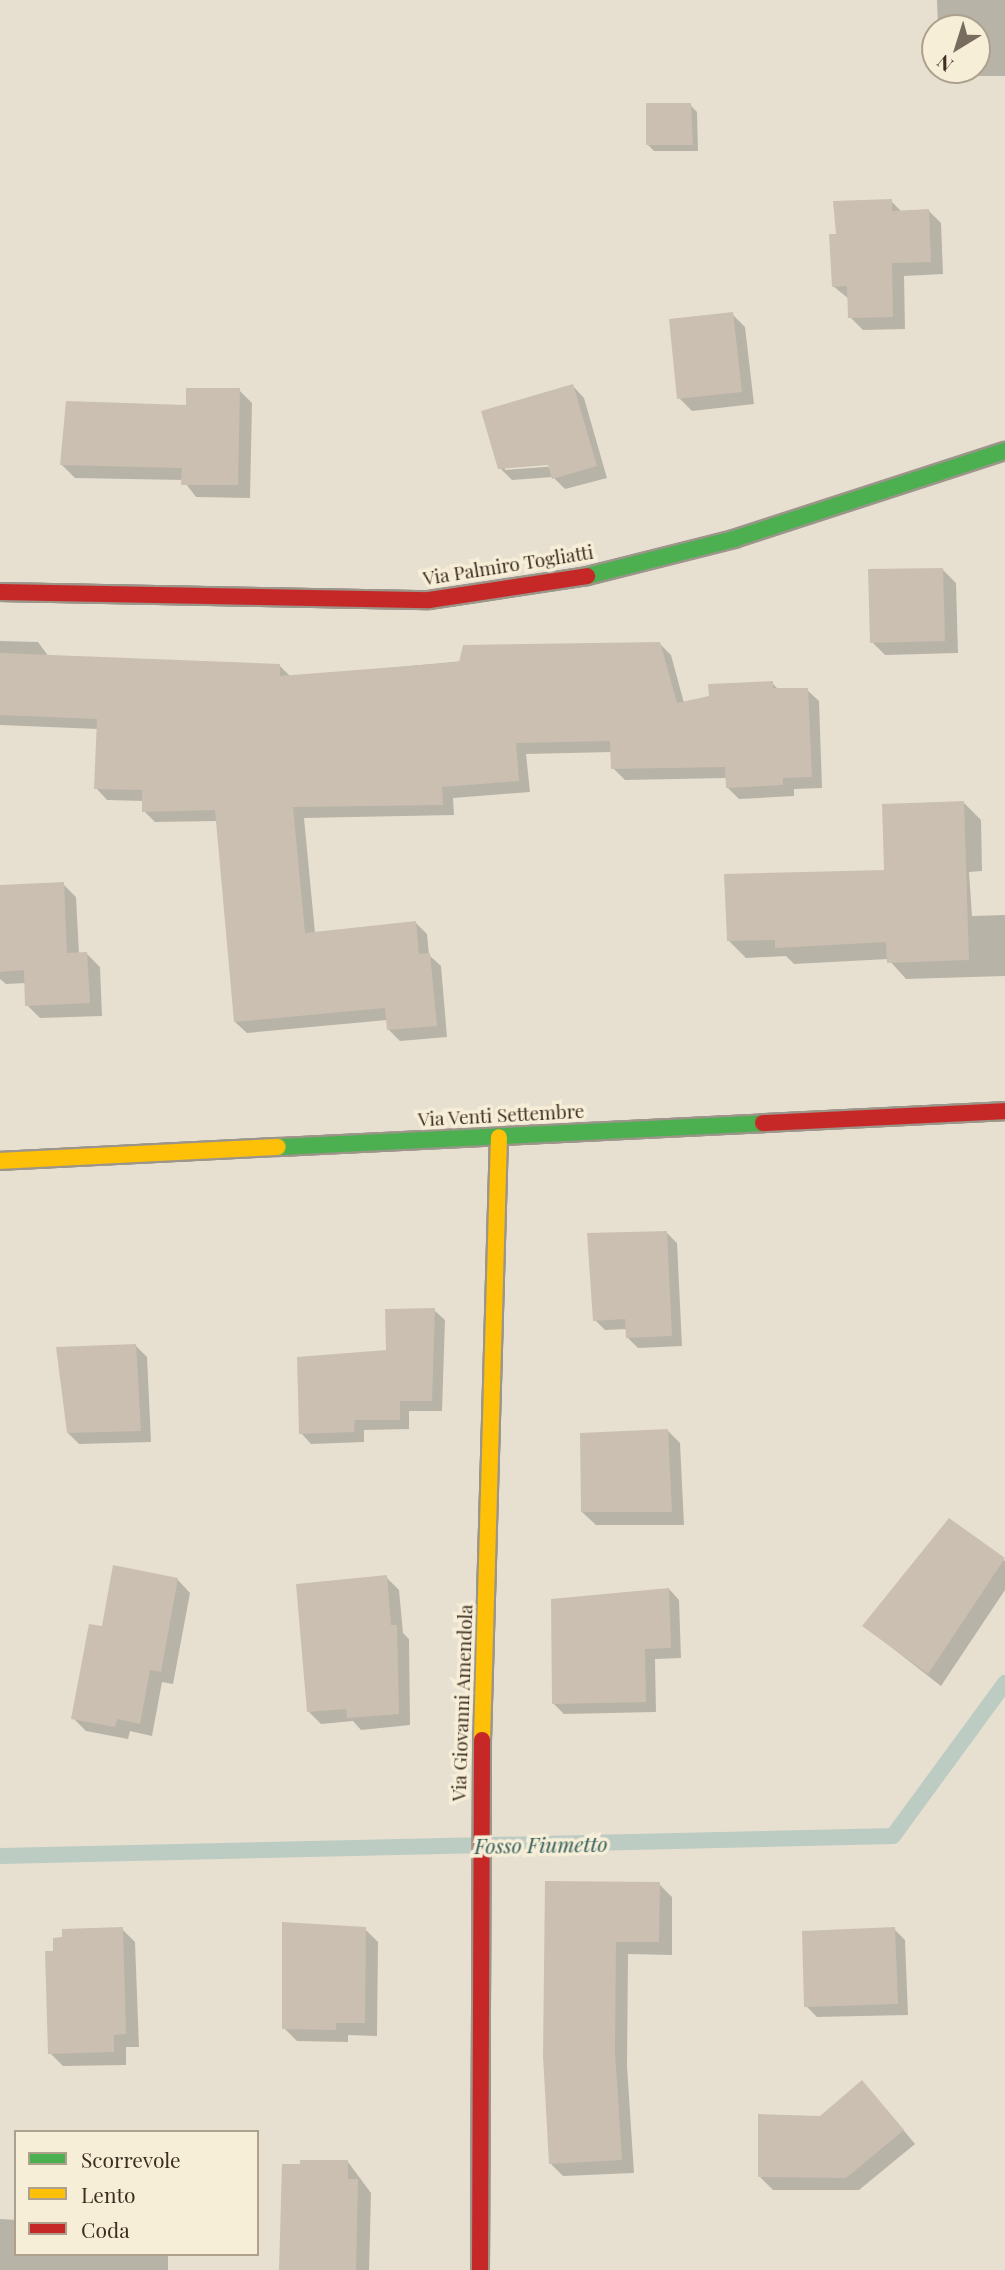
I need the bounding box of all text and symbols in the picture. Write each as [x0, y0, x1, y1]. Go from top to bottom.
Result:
north arrow [921, 14, 991, 84]
text: N [931, 50, 958, 78]
street label: Via Palmiro Togliatti [421, 540, 595, 590]
street label: Via Venti Settembre [417, 1099, 585, 1131]
street label: Via Giovanni Amendola [447, 1604, 477, 1802]
water label: Fosso Fiumetto [474, 1830, 608, 1858]
legend [14, 2130, 259, 2256]
text: Scorrevole [81, 2145, 181, 2173]
text: Lento [81, 2180, 135, 2208]
text: Coda [81, 2215, 130, 2243]

